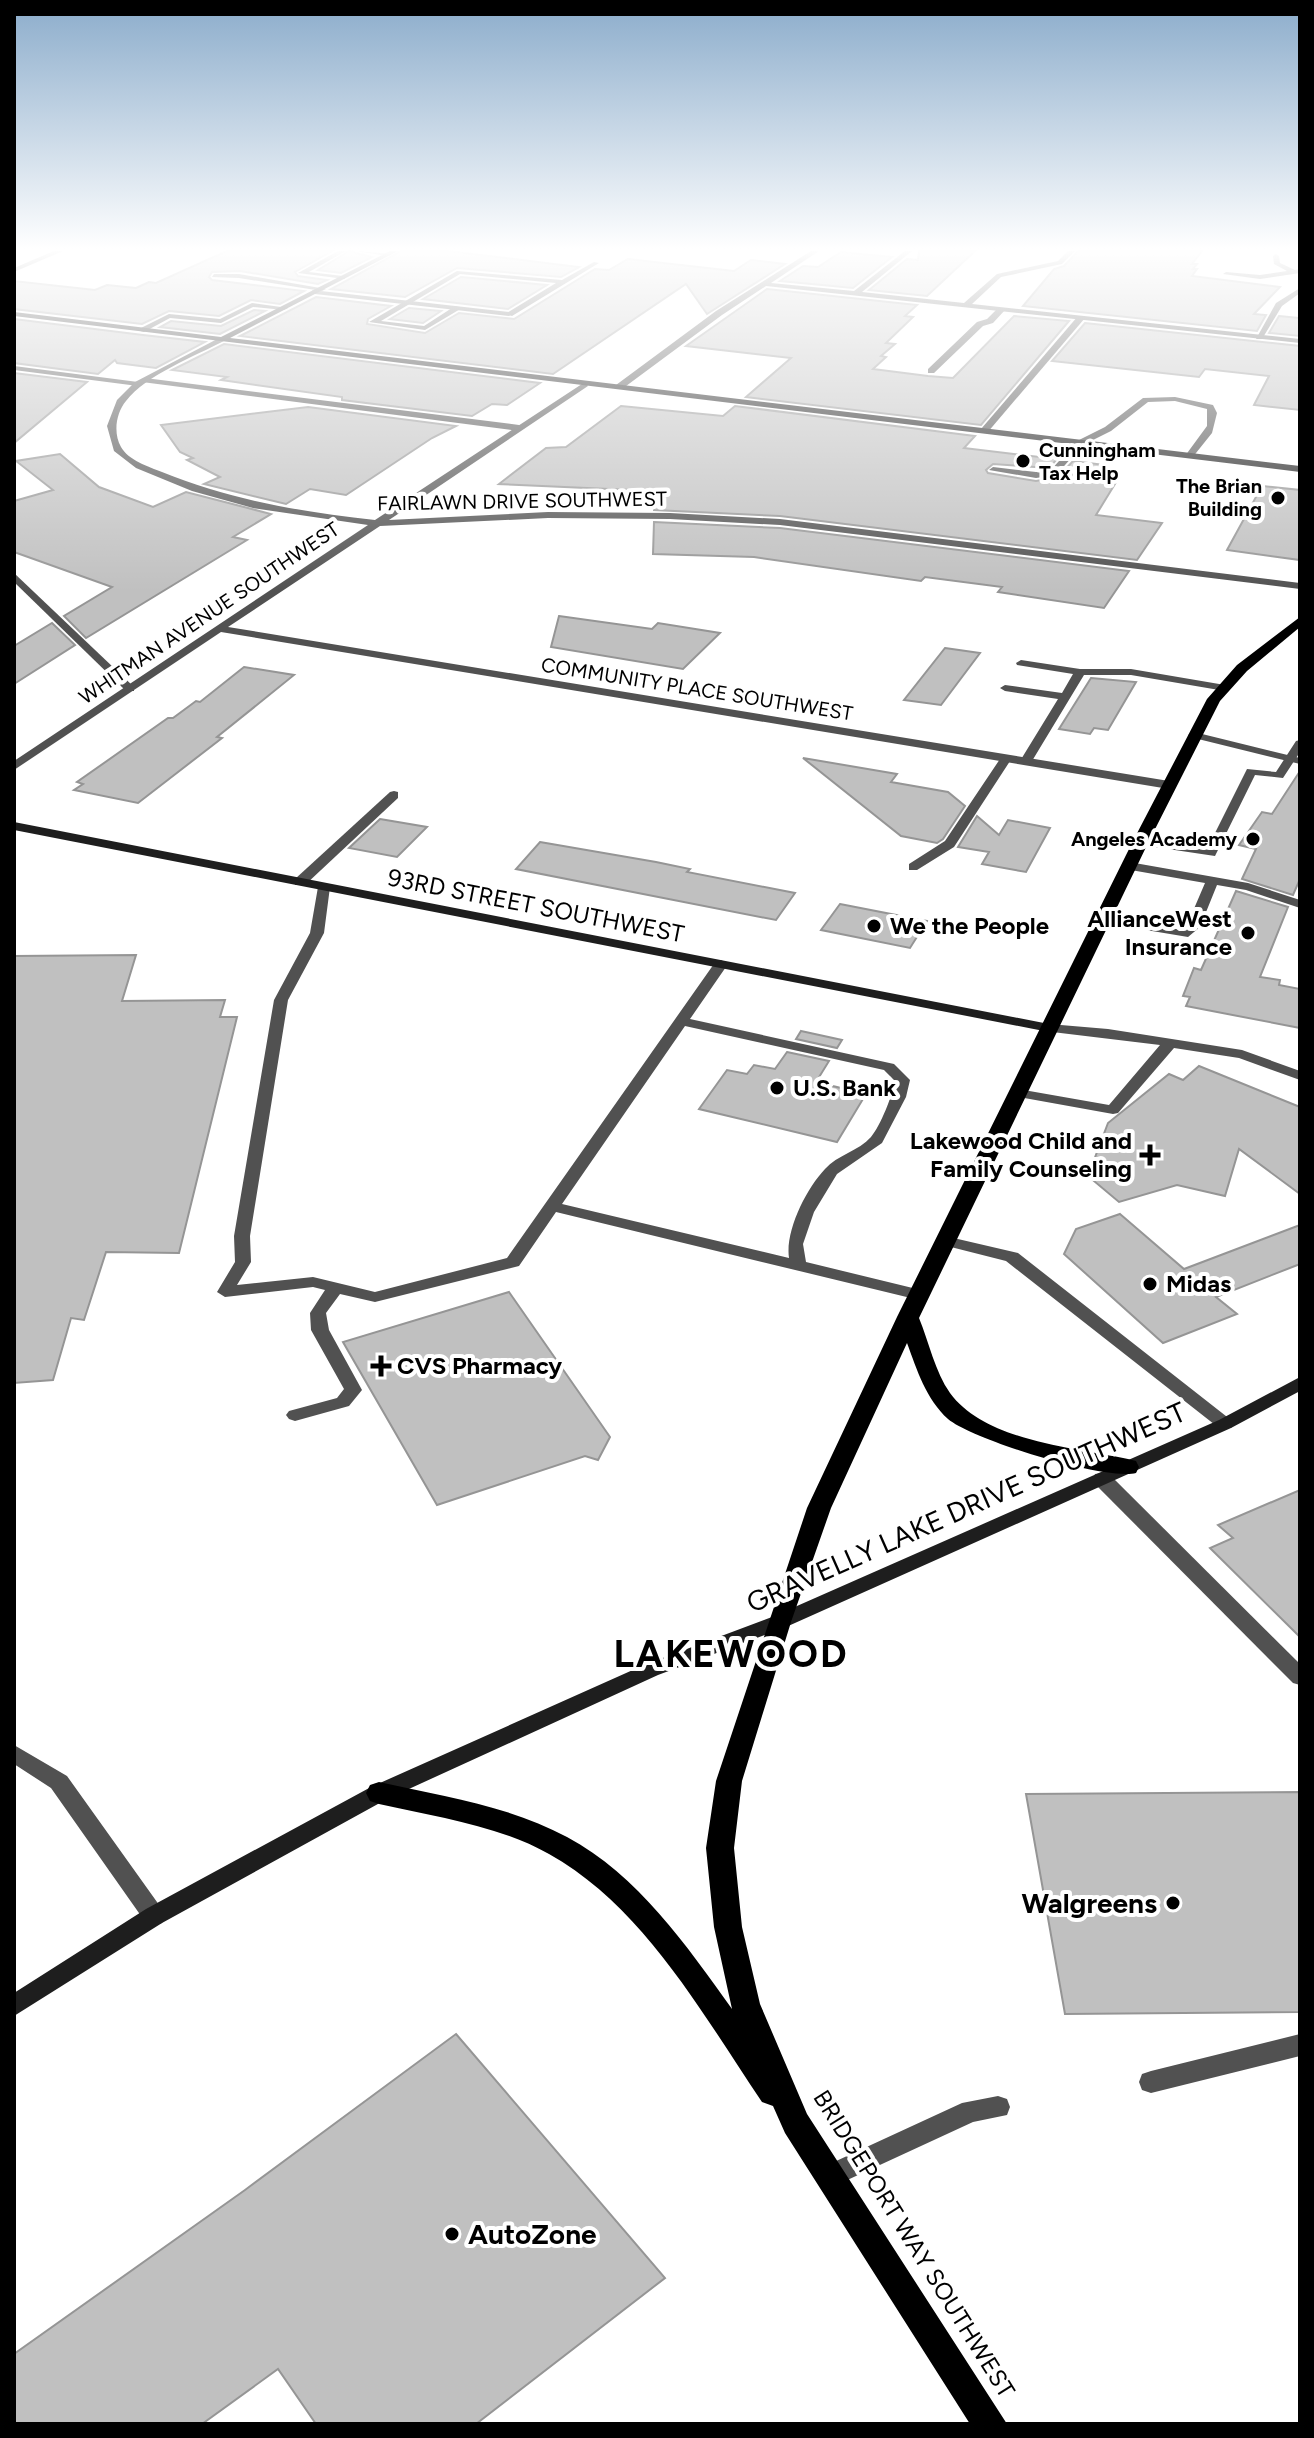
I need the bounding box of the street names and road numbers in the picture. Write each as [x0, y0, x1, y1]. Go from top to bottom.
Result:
street label: FAIRLAWN DRIVE SOUTHWEST [377, 486, 667, 516]
street label: WHITMAN AVENUE SOUTHWEST [74, 517, 344, 709]
street label: COMMUNITY PLACE SOUTHWEST [539, 652, 855, 726]
street label: 93RD STREET SOUTHWEST [385, 863, 687, 948]
street label: GRAVELLY LAKE DRIVE SOUTHWEST [741, 1394, 1192, 1620]
street label: BRIDGEPORT WAY SOUTHWEST [808, 2085, 1021, 2403]

